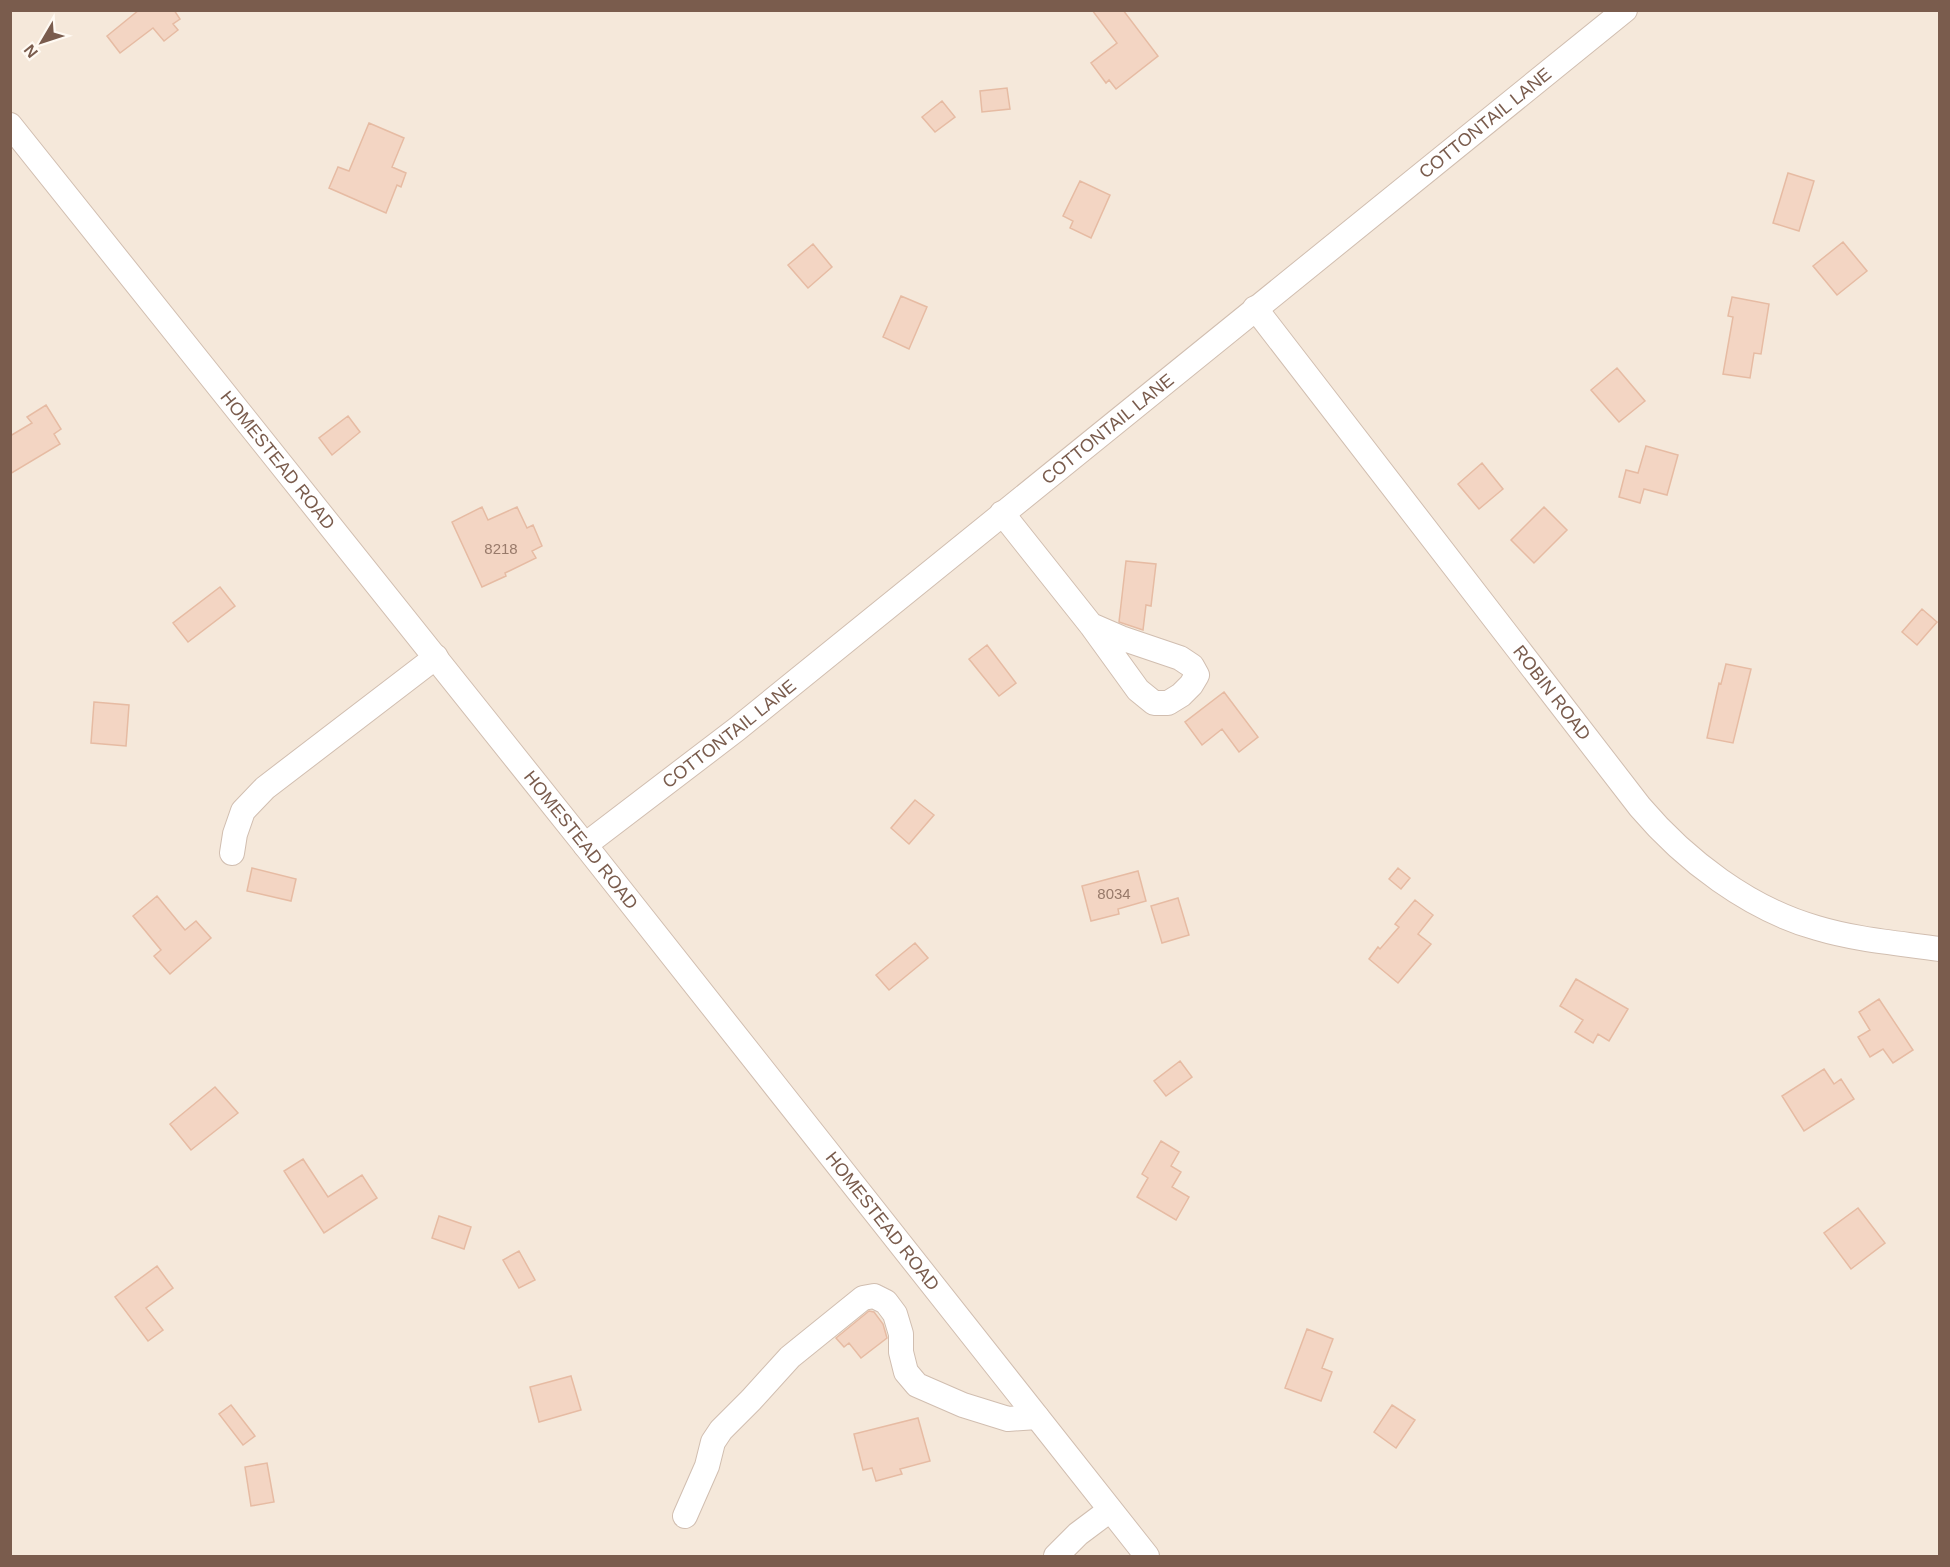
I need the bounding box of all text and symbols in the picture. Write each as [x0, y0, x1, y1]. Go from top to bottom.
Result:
north arrow [12, 12, 72, 72]
text: N [20, 41, 41, 61]
street label: COTTONTAIL LANE [1415, 64, 1555, 182]
street label: COTTONTAIL LANE [1038, 370, 1178, 488]
street label: HOMESTEAD ROAD [217, 387, 339, 533]
house number: 8218 [484, 540, 518, 557]
street label: ROBIN ROAD [1509, 642, 1595, 744]
street label: COTTONTAIL LANE [659, 675, 800, 792]
street label: HOMESTEAD ROAD [520, 767, 642, 913]
house number: 8034 [1097, 885, 1131, 902]
street label: HOMESTEAD ROAD [821, 1148, 943, 1295]

